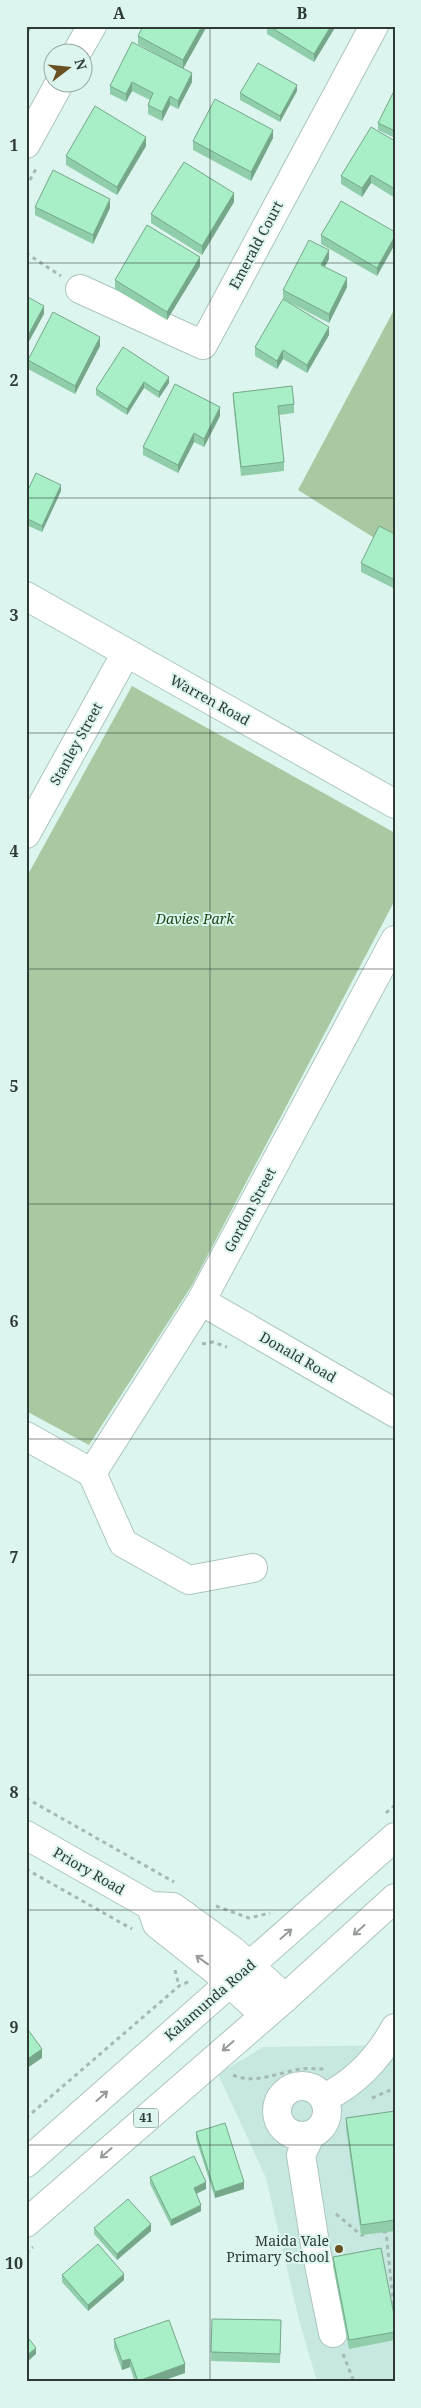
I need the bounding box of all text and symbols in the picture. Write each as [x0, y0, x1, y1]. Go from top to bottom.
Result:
text: A [113, 2, 126, 24]
text: B [297, 2, 308, 24]
north arrow [42, 42, 92, 92]
text: N [70, 56, 92, 72]
text: 1 [9, 134, 19, 156]
street label: Emerald Court [224, 197, 287, 292]
text: 2 [9, 369, 19, 391]
text: 3 [9, 604, 19, 626]
street label: Warren Road [167, 670, 254, 730]
street label: Stanley Street [45, 699, 106, 789]
text: 4 [9, 840, 19, 862]
park label: Davies Park [155, 909, 235, 928]
text: 5 [9, 1075, 19, 1097]
street label: Gordon Street [219, 1164, 280, 1255]
text: 6 [9, 1310, 19, 1332]
street label: Donald Road [256, 1327, 340, 1386]
text: 7 [9, 1546, 19, 1568]
text: 8 [9, 1781, 19, 1803]
street label: Priory Road [50, 1842, 129, 1899]
one-way arrow [352, 1924, 365, 1936]
one-way arrow [279, 1928, 292, 1939]
street label: Kalamunda Road [160, 1954, 260, 2044]
one-way arrow [195, 1955, 209, 1965]
text: 9 [9, 2016, 19, 2038]
one-way arrow [222, 2041, 235, 2052]
one-way arrow [95, 2090, 108, 2102]
road number: 41 [134, 2108, 158, 2128]
one-way arrow [99, 2147, 112, 2159]
place label: Maida Vale Primary School [226, 2231, 330, 2266]
marker: Maida Vale Primary School [333, 2243, 345, 2255]
text: 10 [5, 2252, 23, 2274]

